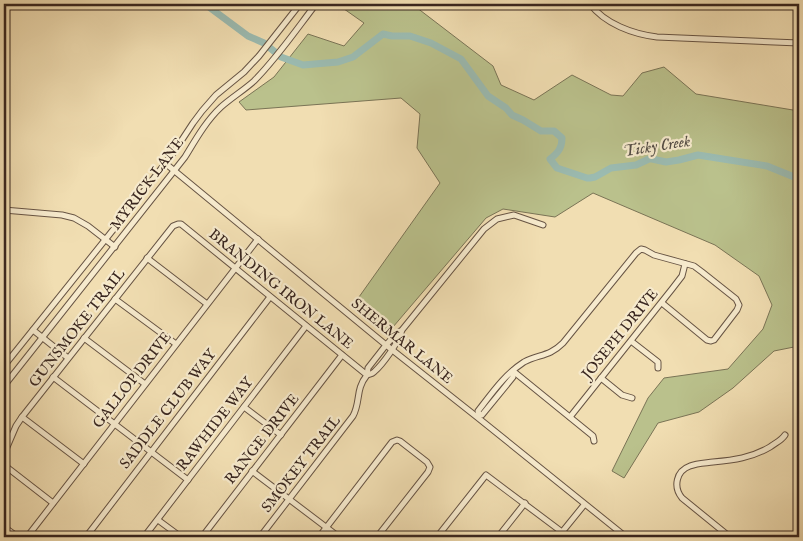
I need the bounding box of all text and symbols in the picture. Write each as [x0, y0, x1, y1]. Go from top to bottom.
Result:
water label: Ticky Creek [622, 132, 692, 162]
street label: MYRICK LANE [106, 134, 188, 234]
street label: BRANDING IRON LANE [205, 225, 357, 353]
street label: GUNSMOKE TRAIL [25, 265, 129, 391]
street label: JOSEPH DRIVE [576, 285, 662, 385]
street label: SHERMAR LANE [347, 294, 457, 388]
street label: GALLOP DRIVE [88, 328, 176, 432]
street label: SADDLE CLUB WAY [115, 345, 221, 473]
street label: RAWHIDE WAY [173, 373, 258, 475]
street label: RANGE DRIVE [221, 390, 303, 488]
street label: SMOKEY TRAIL [257, 411, 345, 516]

